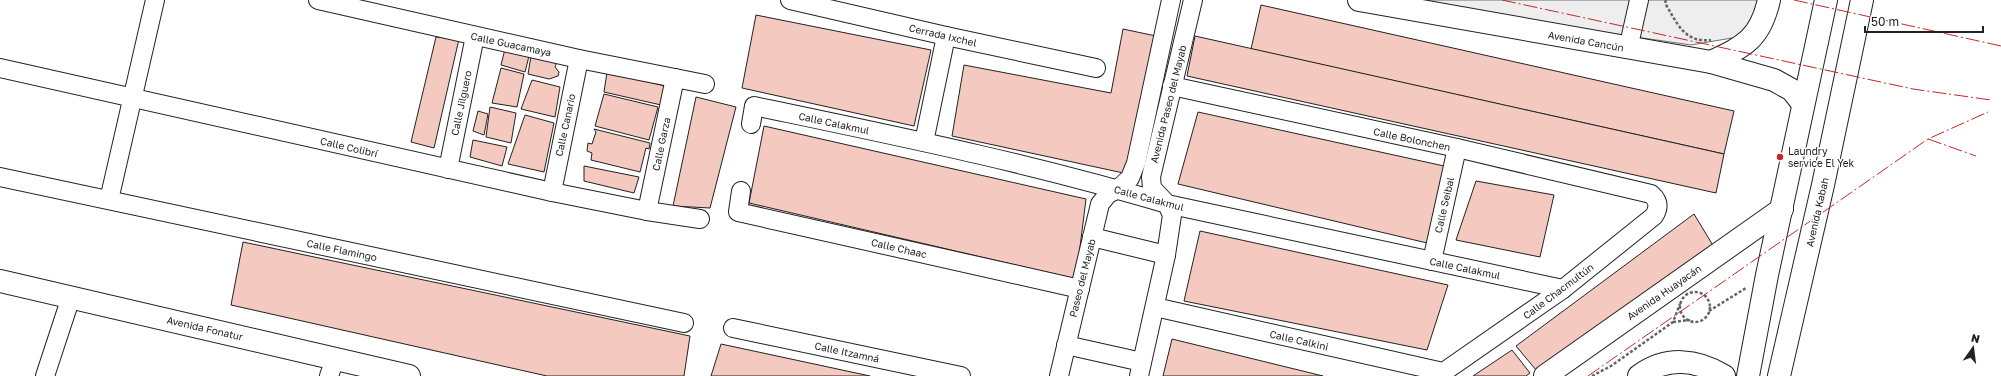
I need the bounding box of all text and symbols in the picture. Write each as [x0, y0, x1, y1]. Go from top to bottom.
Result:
scale bar [1865, 8, 1983, 34]
text: 50 m [1871, 14, 1899, 29]
street label: Cerrada Ixchel [908, 21, 978, 49]
street label: Avenida Cancún [1547, 28, 1625, 54]
street label: Calle Guacamaya [470, 30, 552, 58]
street label: Avenida Paseo del Mayab [1148, 44, 1188, 164]
street label: Calle Jilguero [448, 69, 474, 137]
street label: Calle Canario [552, 93, 578, 157]
street label: Calle Calakmul [797, 110, 871, 136]
street label: Calle Garza [649, 116, 673, 172]
street label: Calle Bolonchen [1372, 125, 1452, 153]
street label: Calle Colibrí [319, 135, 380, 160]
place label: Laundry service El Yek [1788, 145, 1855, 169]
marker: Laundry service El Yek [1775, 152, 1785, 162]
street label: Calle Seibal [1432, 176, 1456, 234]
street label: Avenida Kabah [1803, 176, 1831, 248]
street label: Calle Calakmul [1113, 183, 1185, 213]
street label: Calle Chaac [870, 236, 929, 260]
street label: Calle Flamingo [306, 237, 378, 263]
street label: Paseo del Mayab [1066, 237, 1098, 319]
street label: Calle Calakmul [1428, 255, 1502, 281]
street label: Calle Chacmultún [1520, 261, 1596, 321]
street label: Avenida Huayacán [1625, 262, 1703, 322]
street label: Avenida Fonatur [166, 313, 244, 343]
street label: Calle Calkini [1268, 327, 1330, 353]
north arrow [1953, 328, 1993, 368]
text: N [1970, 330, 1981, 345]
street label: Calle Itzamná [814, 339, 880, 365]

